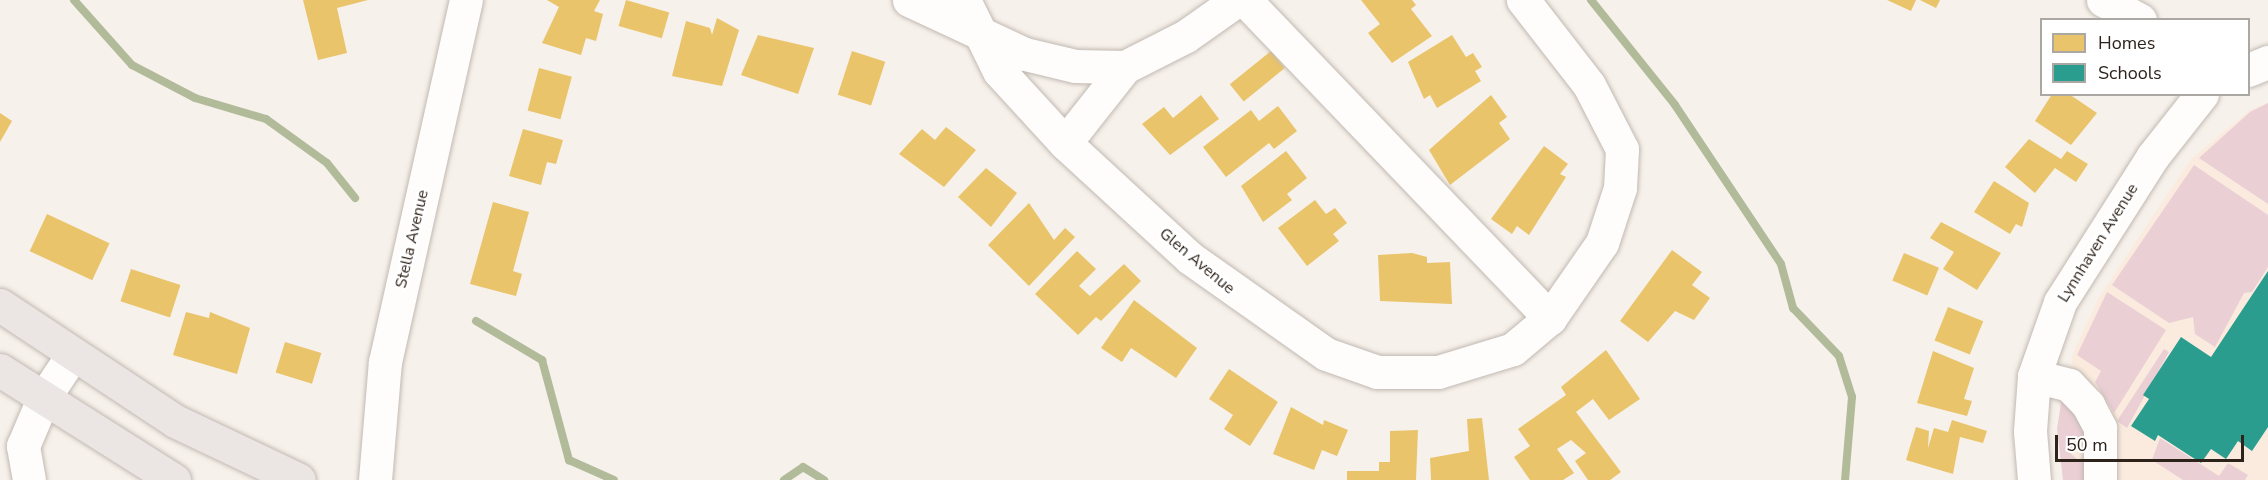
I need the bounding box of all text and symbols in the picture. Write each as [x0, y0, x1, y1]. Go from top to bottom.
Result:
legend [2040, 18, 2250, 96]
text: Homes [2098, 31, 2155, 55]
text: Schools [2098, 61, 2162, 85]
street label: Lynnhaven Avenue [2054, 180, 2142, 306]
street label: Stella Avenue [391, 188, 433, 290]
street label: Glen Avenue [1155, 224, 1239, 298]
scale bar [2058, 423, 2247, 461]
text: 50 m [2066, 433, 2108, 457]

